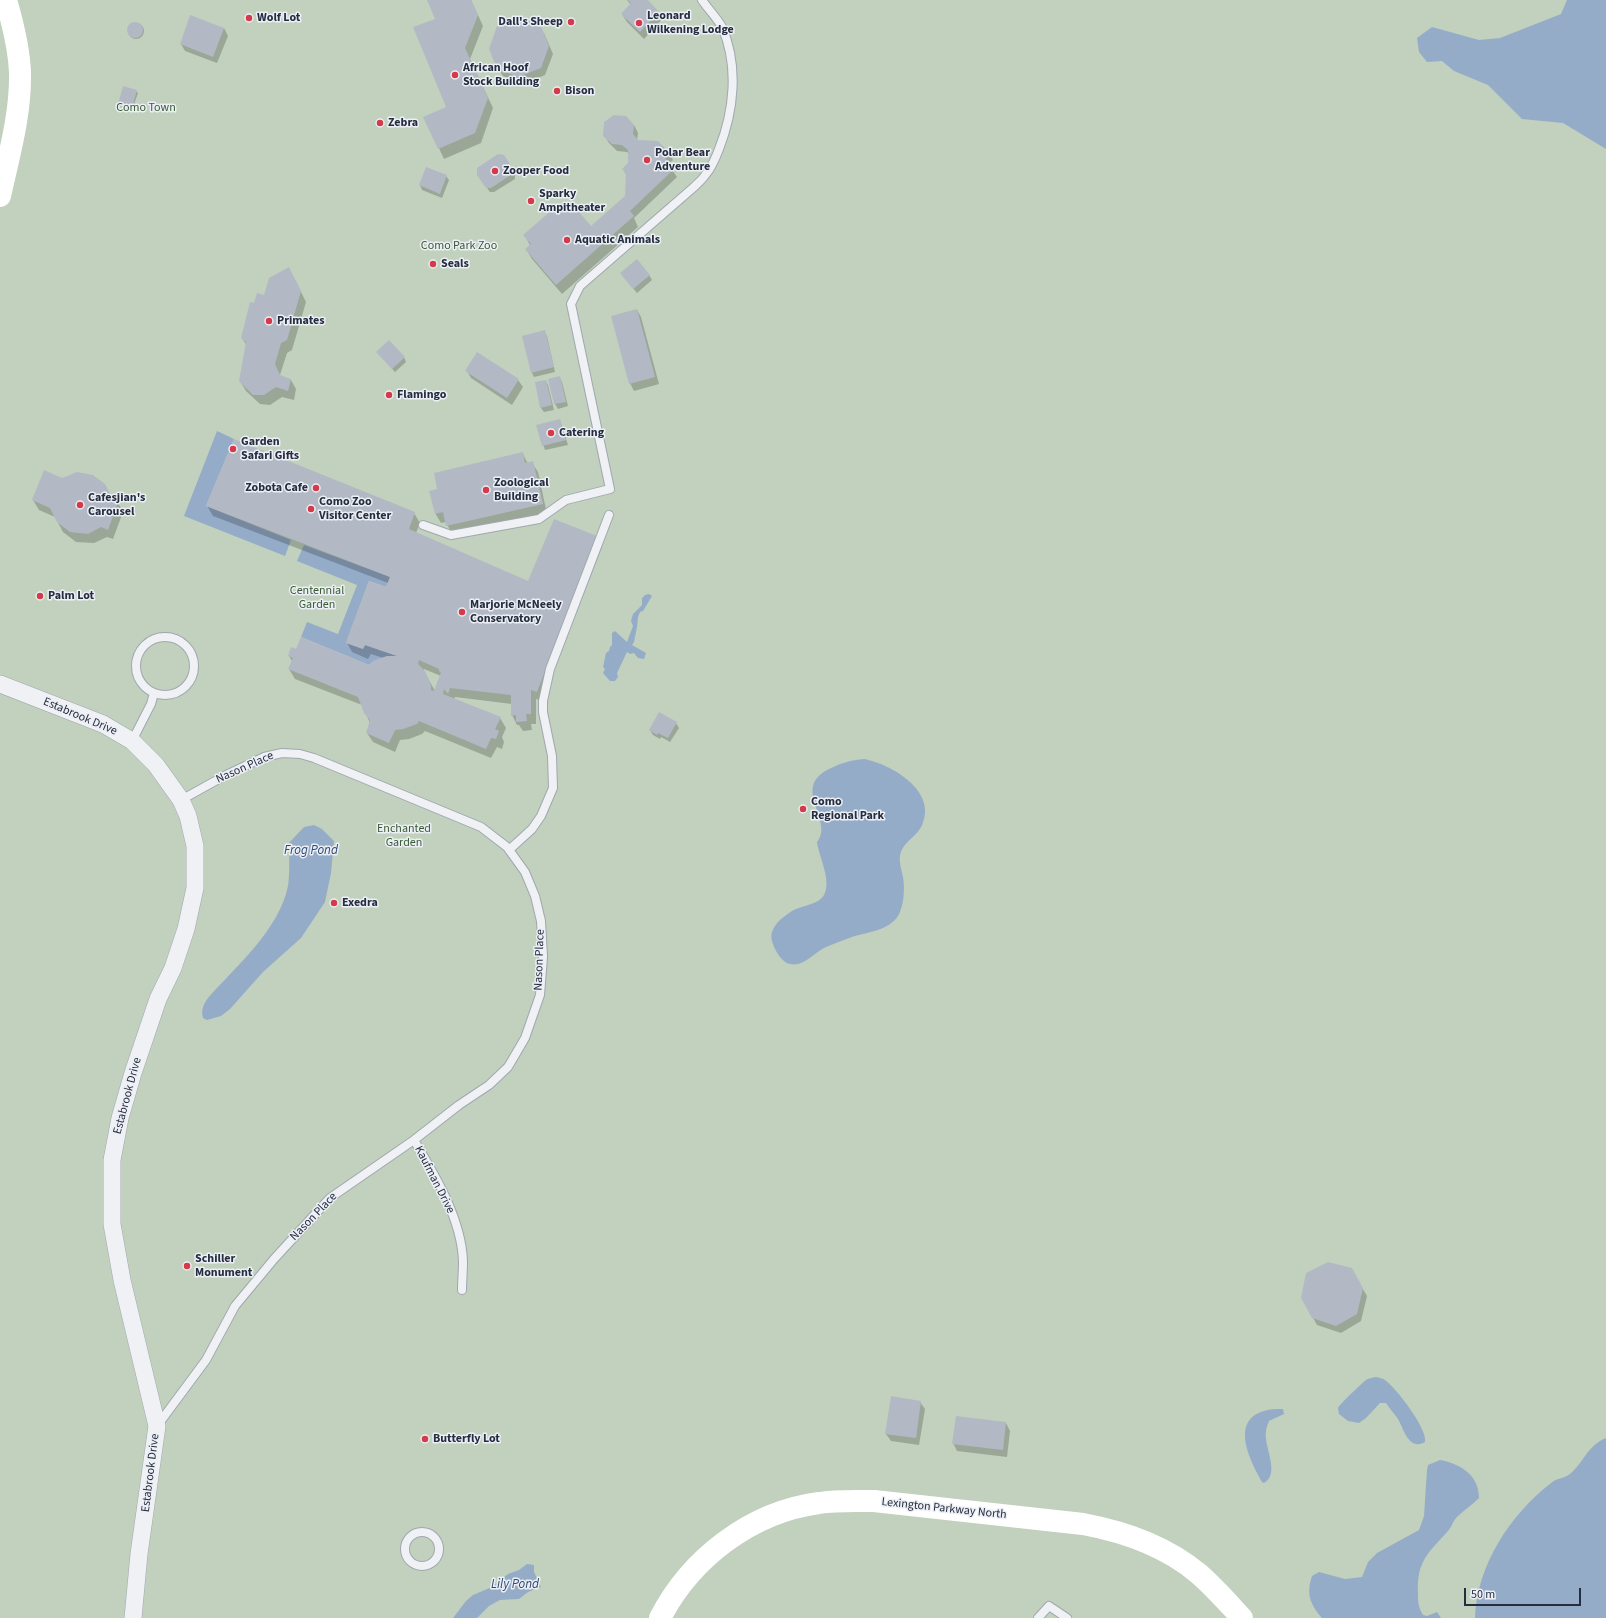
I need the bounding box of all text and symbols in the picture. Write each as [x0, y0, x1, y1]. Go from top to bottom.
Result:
place label: Leonard Wilkening Lodge [647, 9, 734, 37]
place label: Wolf Lot [257, 11, 300, 25]
marker: Wolf Lot [244, 13, 254, 23]
place label: Dall's Sheep [498, 15, 563, 29]
marker: Dall's Sheep [566, 17, 576, 27]
marker: Leonard Wilkening Lodge [634, 18, 644, 28]
place label: African Hoof Stock Building [463, 61, 539, 89]
marker: African Hoof Stock Building [450, 70, 460, 80]
place label: Bison [565, 84, 594, 98]
marker: Bison [552, 86, 562, 96]
park label: Como Town [116, 101, 176, 115]
place label: Zebra [388, 116, 418, 130]
marker: Zebra [375, 118, 385, 128]
place label: Polar Bear Adventure [655, 146, 710, 174]
marker: Polar Bear Adventure [642, 155, 652, 165]
place label: Zooper Food [503, 164, 569, 178]
marker: Zooper Food [490, 166, 500, 176]
place label: Sparky Ampitheater [539, 187, 605, 215]
marker: Sparky Ampitheater [526, 196, 536, 206]
place label: Aquatic Animals [575, 233, 660, 247]
marker: Aquatic Animals [562, 235, 572, 245]
park label: Como Park Zoo [421, 239, 497, 253]
place label: Seals [441, 257, 469, 271]
marker: Seals [428, 259, 438, 269]
place label: Primates [277, 314, 325, 328]
marker: Primates [264, 316, 274, 326]
place label: Flamingo [397, 388, 446, 402]
marker: Flamingo [384, 390, 394, 400]
place label: Catering [559, 426, 604, 440]
marker: Catering [546, 428, 556, 438]
place label: Garden Safari Gifts [241, 435, 299, 463]
marker: Garden Safari Gifts [228, 444, 238, 454]
place label: Zoological Building [494, 476, 549, 504]
place label: Zobota Cafe [245, 481, 308, 495]
marker: Zobota Cafe [311, 483, 321, 493]
marker: Zoological Building [481, 485, 491, 495]
place label: Cafesjian's Carousel [88, 491, 145, 519]
place label: Como Zoo Visitor Center [319, 495, 391, 523]
marker: Cafesjian's Carousel [75, 500, 85, 510]
marker: Como Zoo Visitor Center [306, 504, 316, 514]
park label: Centennial Garden [290, 584, 344, 612]
place label: Palm Lot [48, 589, 94, 603]
marker: Palm Lot [35, 591, 45, 601]
place label: Marjorie McNeely Conservatory [470, 598, 562, 626]
marker: Marjorie McNeely Conservatory [457, 607, 467, 617]
street label: Estabrook Drive [41, 695, 119, 739]
street label: Nason Place [214, 749, 276, 787]
place label: Como Regional Park [811, 795, 884, 823]
marker: Como Regional Park [798, 804, 808, 814]
park label: Enchanted Garden [377, 822, 431, 850]
water label: Frog Pond [284, 843, 338, 859]
place label: Exedra [342, 896, 378, 910]
marker: Exedra [329, 898, 339, 908]
street label: Nason Place [532, 929, 548, 991]
street label: Estabrook Drive [111, 1056, 145, 1136]
street label: Kaufman Drive [411, 1144, 457, 1216]
street label: Nason Place [288, 1190, 340, 1244]
place label: Schiller Monument [195, 1252, 252, 1280]
marker: Schiller Monument [182, 1261, 192, 1271]
place label: Butterfly Lot [433, 1432, 500, 1446]
street label: Estabrook Drive [139, 1433, 163, 1513]
marker: Butterfly Lot [420, 1434, 430, 1444]
street label: Lexington Parkway North [881, 1495, 1007, 1523]
water label: Lily Pond [491, 1577, 539, 1593]
scale bar [1466, 1580, 1583, 1606]
text: 50 m [1471, 1586, 1495, 1603]

